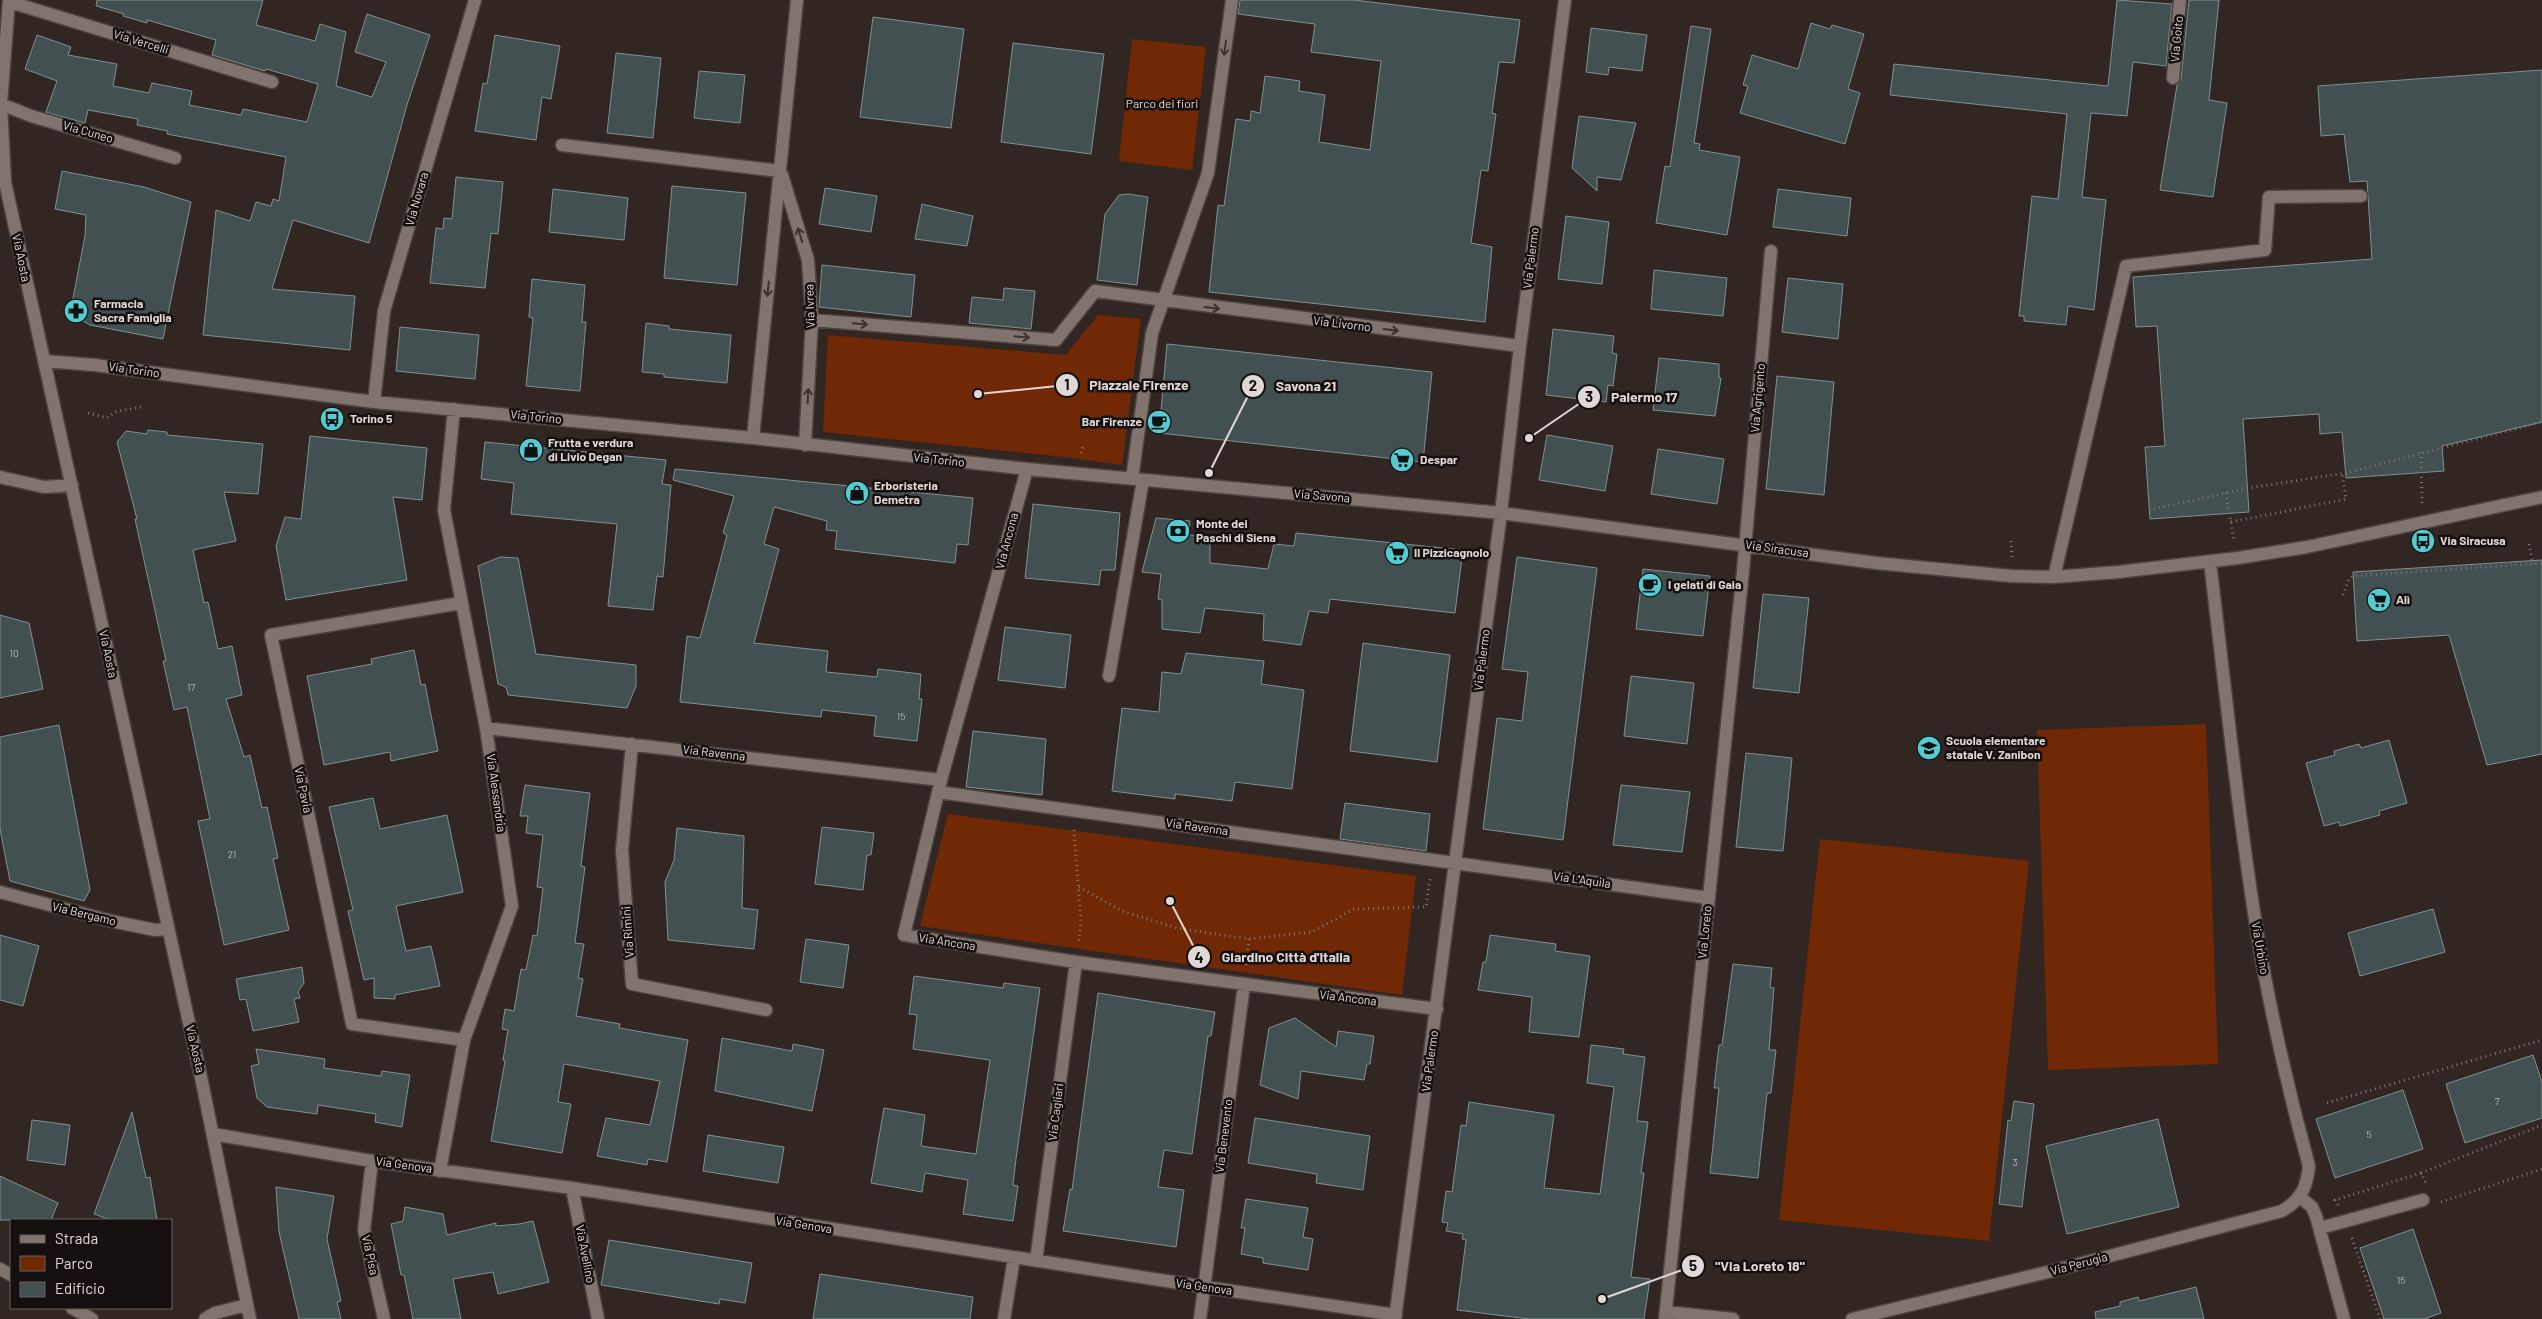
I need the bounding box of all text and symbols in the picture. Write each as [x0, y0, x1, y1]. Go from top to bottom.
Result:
street label: Via Goito [2167, 15, 2185, 63]
street label: Via Vercelli [112, 26, 171, 56]
one-way arrow [1220, 40, 1230, 56]
park label: Parco dei fiori [1126, 96, 1198, 110]
street label: Via Cuneo [61, 117, 115, 145]
street label: Via Novara [402, 170, 430, 227]
street label: Via Palermo [1519, 226, 1541, 289]
one-way arrow [795, 227, 805, 243]
street label: Via Aosta [10, 233, 34, 283]
one-way arrow [763, 280, 773, 296]
street label: Via Ivrea [801, 284, 817, 328]
place label: Farmacia Sacra Famiglia [94, 296, 172, 324]
pharmacy icon: Farmacia Sacra Famiglia [63, 298, 89, 324]
one-way arrow [1204, 303, 1220, 313]
street label: Via Livorno [1313, 313, 1372, 333]
one-way arrow [852, 319, 868, 329]
one-way arrow [1382, 325, 1398, 335]
one-way arrow [1014, 333, 1030, 342]
street label: Via Torino [108, 358, 161, 380]
street label: Via Agrigento [1747, 363, 1767, 433]
callout: Piazzale Firenze [1054, 370, 1199, 399]
callout: Savona 21 [1241, 372, 1346, 401]
text: 1 [1064, 375, 1070, 393]
text: Piazzale Firenze [1089, 376, 1189, 393]
text: 2 [1249, 376, 1257, 394]
text: Savona 21 [1276, 377, 1336, 394]
callout: Palermo 17 [1576, 383, 1687, 412]
text: 3 [1585, 387, 1593, 405]
one-way arrow [804, 388, 813, 404]
text: Palermo 17 [1611, 388, 1677, 405]
bus stop icon: Torino 5 [319, 406, 345, 432]
street label: Via Torino [510, 406, 562, 426]
cafe icon: Bar Firenze [1146, 409, 1172, 435]
place label: Torino 5 [350, 411, 393, 425]
place label: Bar Firenze [1082, 414, 1142, 428]
place label: Frutta e verdura di Livio Degan [548, 435, 633, 463]
shop icon: Frutta e verdura di Livio Degan [518, 437, 544, 463]
supermarket icon: Despar [1389, 447, 1415, 473]
street label: Via Torino [913, 449, 965, 469]
place label: Despar [1420, 452, 1458, 466]
place label: Erboristeria Demetra [874, 478, 938, 506]
shop icon: Erboristeria Demetra [844, 480, 870, 506]
street label: Via Savona [1293, 486, 1351, 504]
street label: Via Ancona [992, 511, 1020, 570]
place label: Monte dei Paschi di Siena [1196, 516, 1276, 544]
bank icon: Monte dei Paschi di Siena [1165, 518, 1191, 544]
bus stop icon: Via Siracusa [2410, 528, 2436, 554]
place label: Via Siracusa [2440, 533, 2506, 547]
street label: Via Siracusa [1745, 537, 1810, 559]
supermarket icon: Il Pizzicagnolo [1384, 540, 1410, 566]
place label: Il Pizzicagnolo [1414, 545, 1489, 559]
cafe icon: I gelati di Gaia [1637, 572, 1663, 598]
place label: I gelati di Gaia [1668, 577, 1741, 591]
supermarket icon: Alì [2366, 587, 2392, 613]
place label: Alì [2396, 592, 2410, 606]
street label: Via Palermo [1470, 628, 1492, 691]
street label: Via Aosta [97, 629, 121, 679]
house number: 10 [9, 647, 19, 659]
house number: 17 [187, 681, 195, 693]
house number: 15 [897, 710, 905, 722]
place label: Scuola elementare statale V. Zanibon [1946, 733, 2046, 761]
school or university icon: Scuola elementare statale V. Zanibon [1916, 735, 1942, 761]
street label: Via Ravenna [682, 741, 746, 763]
street label: Via Alessandria [485, 753, 509, 833]
street label: Via Pavia [292, 766, 316, 814]
street label: Via Ravenna [1165, 815, 1229, 837]
house number: 21 [228, 848, 236, 860]
street label: Via L'Aquila [1553, 868, 1612, 890]
street label: Via Bergamo [51, 898, 118, 928]
street label: Via Loreto [1694, 905, 1714, 959]
street label: Via Rimini [618, 906, 636, 958]
street label: Via Urbino [2249, 920, 2273, 975]
street label: Via Ancona [918, 930, 977, 952]
callout: Giardino Città d'Italia [1187, 943, 1360, 972]
text: 4 [1194, 948, 1204, 966]
text: Giardino Città d'Italia [1222, 948, 1350, 965]
street label: Via Ancona [1319, 987, 1378, 1007]
street label: Via Aosta [184, 1024, 208, 1074]
street label: Via Palermo [1418, 1029, 1440, 1092]
street label: Via Cagliari [1045, 1082, 1065, 1141]
house number: 7 [2495, 1095, 2500, 1107]
street label: Via Benevento [1212, 1098, 1234, 1174]
house number: 5 [2366, 1128, 2372, 1140]
street label: Via Genova [375, 1153, 433, 1175]
house number: 3 [2012, 1156, 2018, 1168]
street label: Via Genova [775, 1213, 833, 1235]
legend [10, 1219, 172, 1309]
street label: Via Avellino [573, 1224, 598, 1284]
text: Strada [55, 1229, 98, 1247]
street label: Via Pisa [360, 1233, 382, 1276]
street label: Via Perugia [2049, 1249, 2109, 1277]
callout: "Via Loreto 18" [1680, 1251, 1815, 1280]
text: Parco [55, 1254, 93, 1272]
text: 5 [1689, 1256, 1697, 1274]
text: "Via Loreto 18" [1715, 1257, 1805, 1274]
house number: 15 [2397, 1274, 2405, 1286]
street label: Via Genova [1175, 1275, 1233, 1297]
text: Edificio [55, 1279, 105, 1297]

